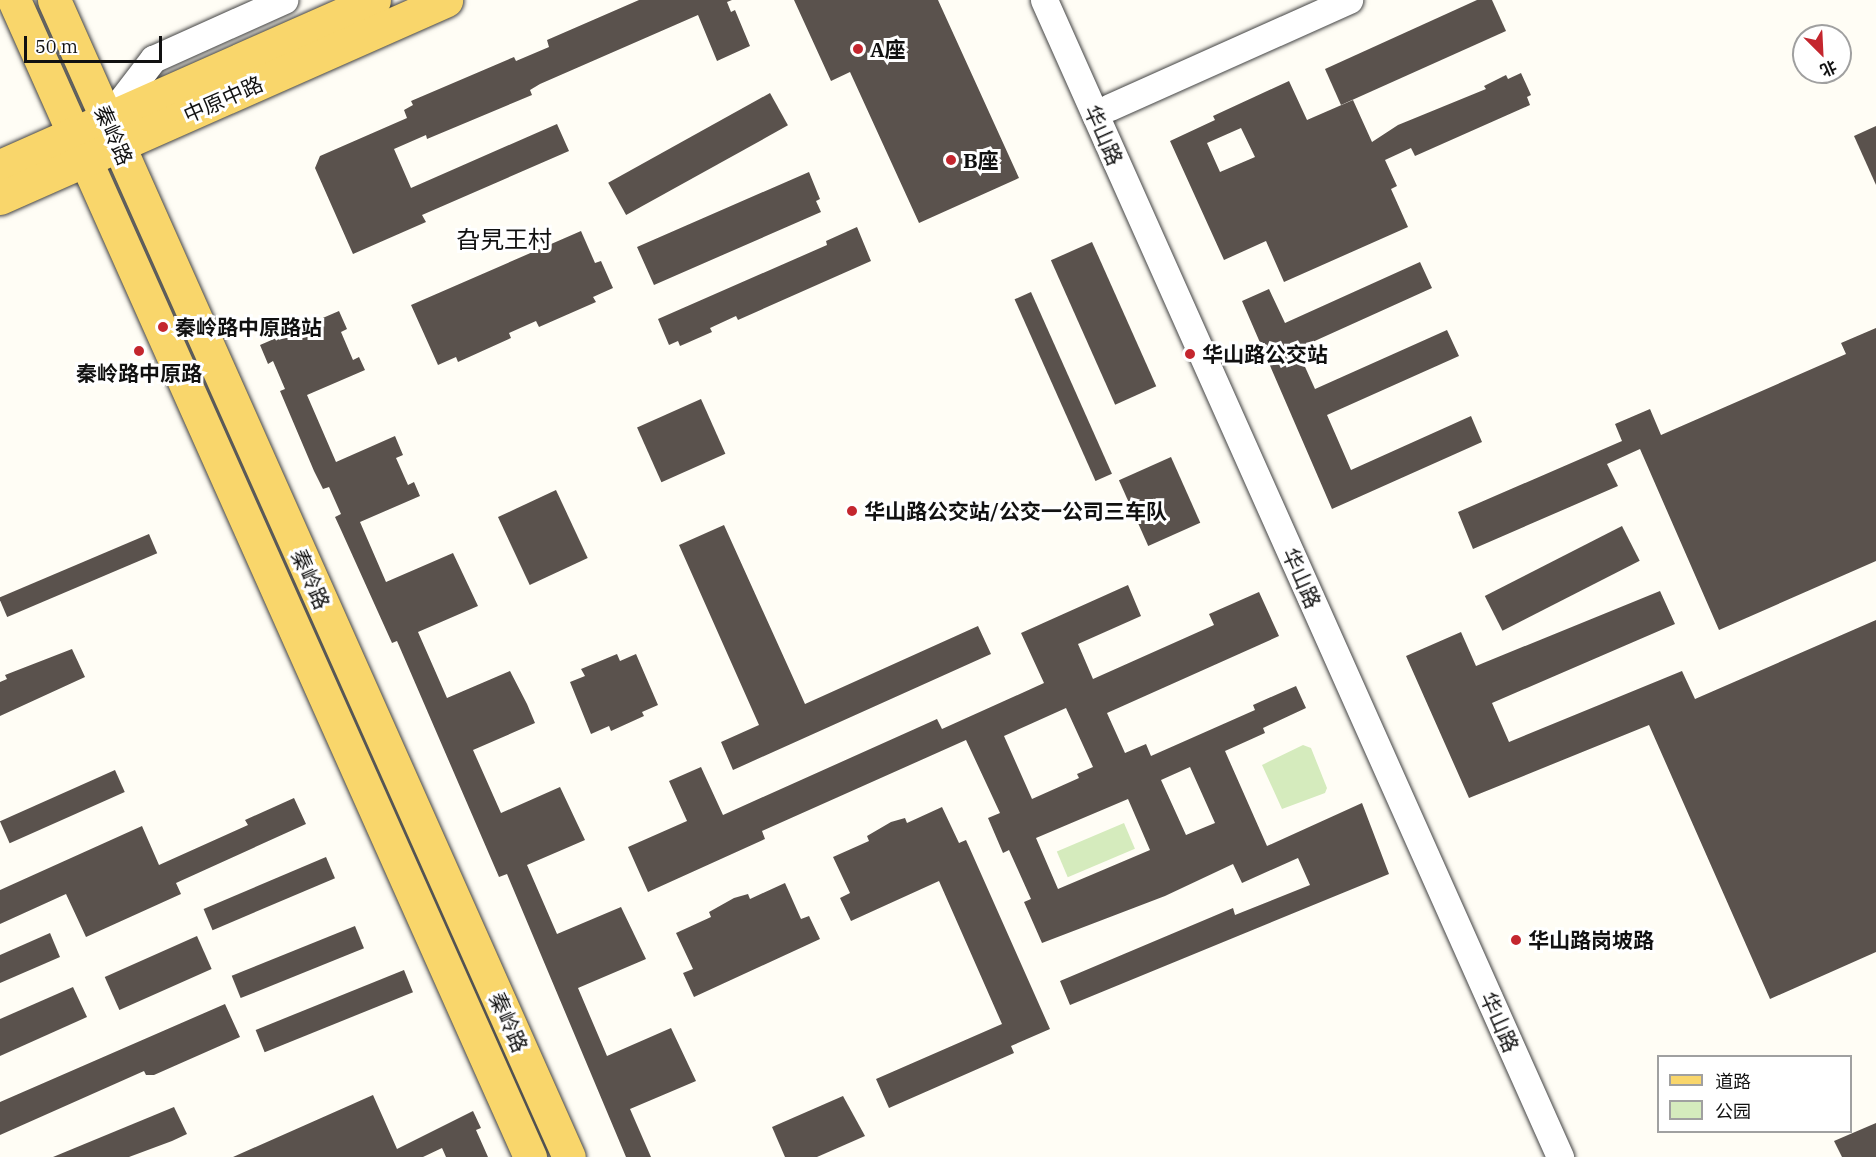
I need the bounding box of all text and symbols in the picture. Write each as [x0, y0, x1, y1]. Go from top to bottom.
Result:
scale bar [27, 24, 165, 62]
north arrow [1792, 24, 1852, 84]
text: 50 m [35, 35, 78, 58]
place label: A座 [870, 36, 906, 62]
marker: A座 [851, 42, 865, 56]
text: 北 [1817, 56, 1840, 81]
street label: 中原中路 [180, 70, 266, 128]
street label: 秦岭路 [90, 101, 138, 169]
street label: 华山路 [1080, 101, 1128, 169]
place label: B座 [963, 147, 999, 173]
marker: B座 [944, 153, 958, 167]
district label: 旮旯王村 [456, 226, 552, 254]
place label: 秦岭路中原路站 [175, 314, 322, 340]
marker: 秦岭路中原路站 [156, 320, 170, 334]
place label: 华山路公交站 [1202, 341, 1328, 367]
marker: 秦岭路中原路 [132, 344, 146, 358]
marker: 华山路公交站 [1183, 347, 1197, 361]
place label: 秦岭路中原路 [76, 360, 202, 386]
place label: 华山路公交站/公交一公司三车队 [864, 498, 1167, 524]
marker: 华山路公交站/公交一公司三车队 [845, 504, 859, 518]
street label: 华山路 [1278, 544, 1326, 612]
street label: 秦岭路 [287, 545, 335, 613]
place label: 华山路岗坡路 [1528, 927, 1654, 953]
marker: 华山路岗坡路 [1509, 933, 1523, 947]
street label: 秦岭路 [485, 988, 533, 1056]
street label: 华山路 [1476, 988, 1524, 1056]
legend [1657, 1055, 1852, 1133]
text: 道路 [1715, 1070, 1751, 1093]
text: 公园 [1715, 1100, 1751, 1123]

